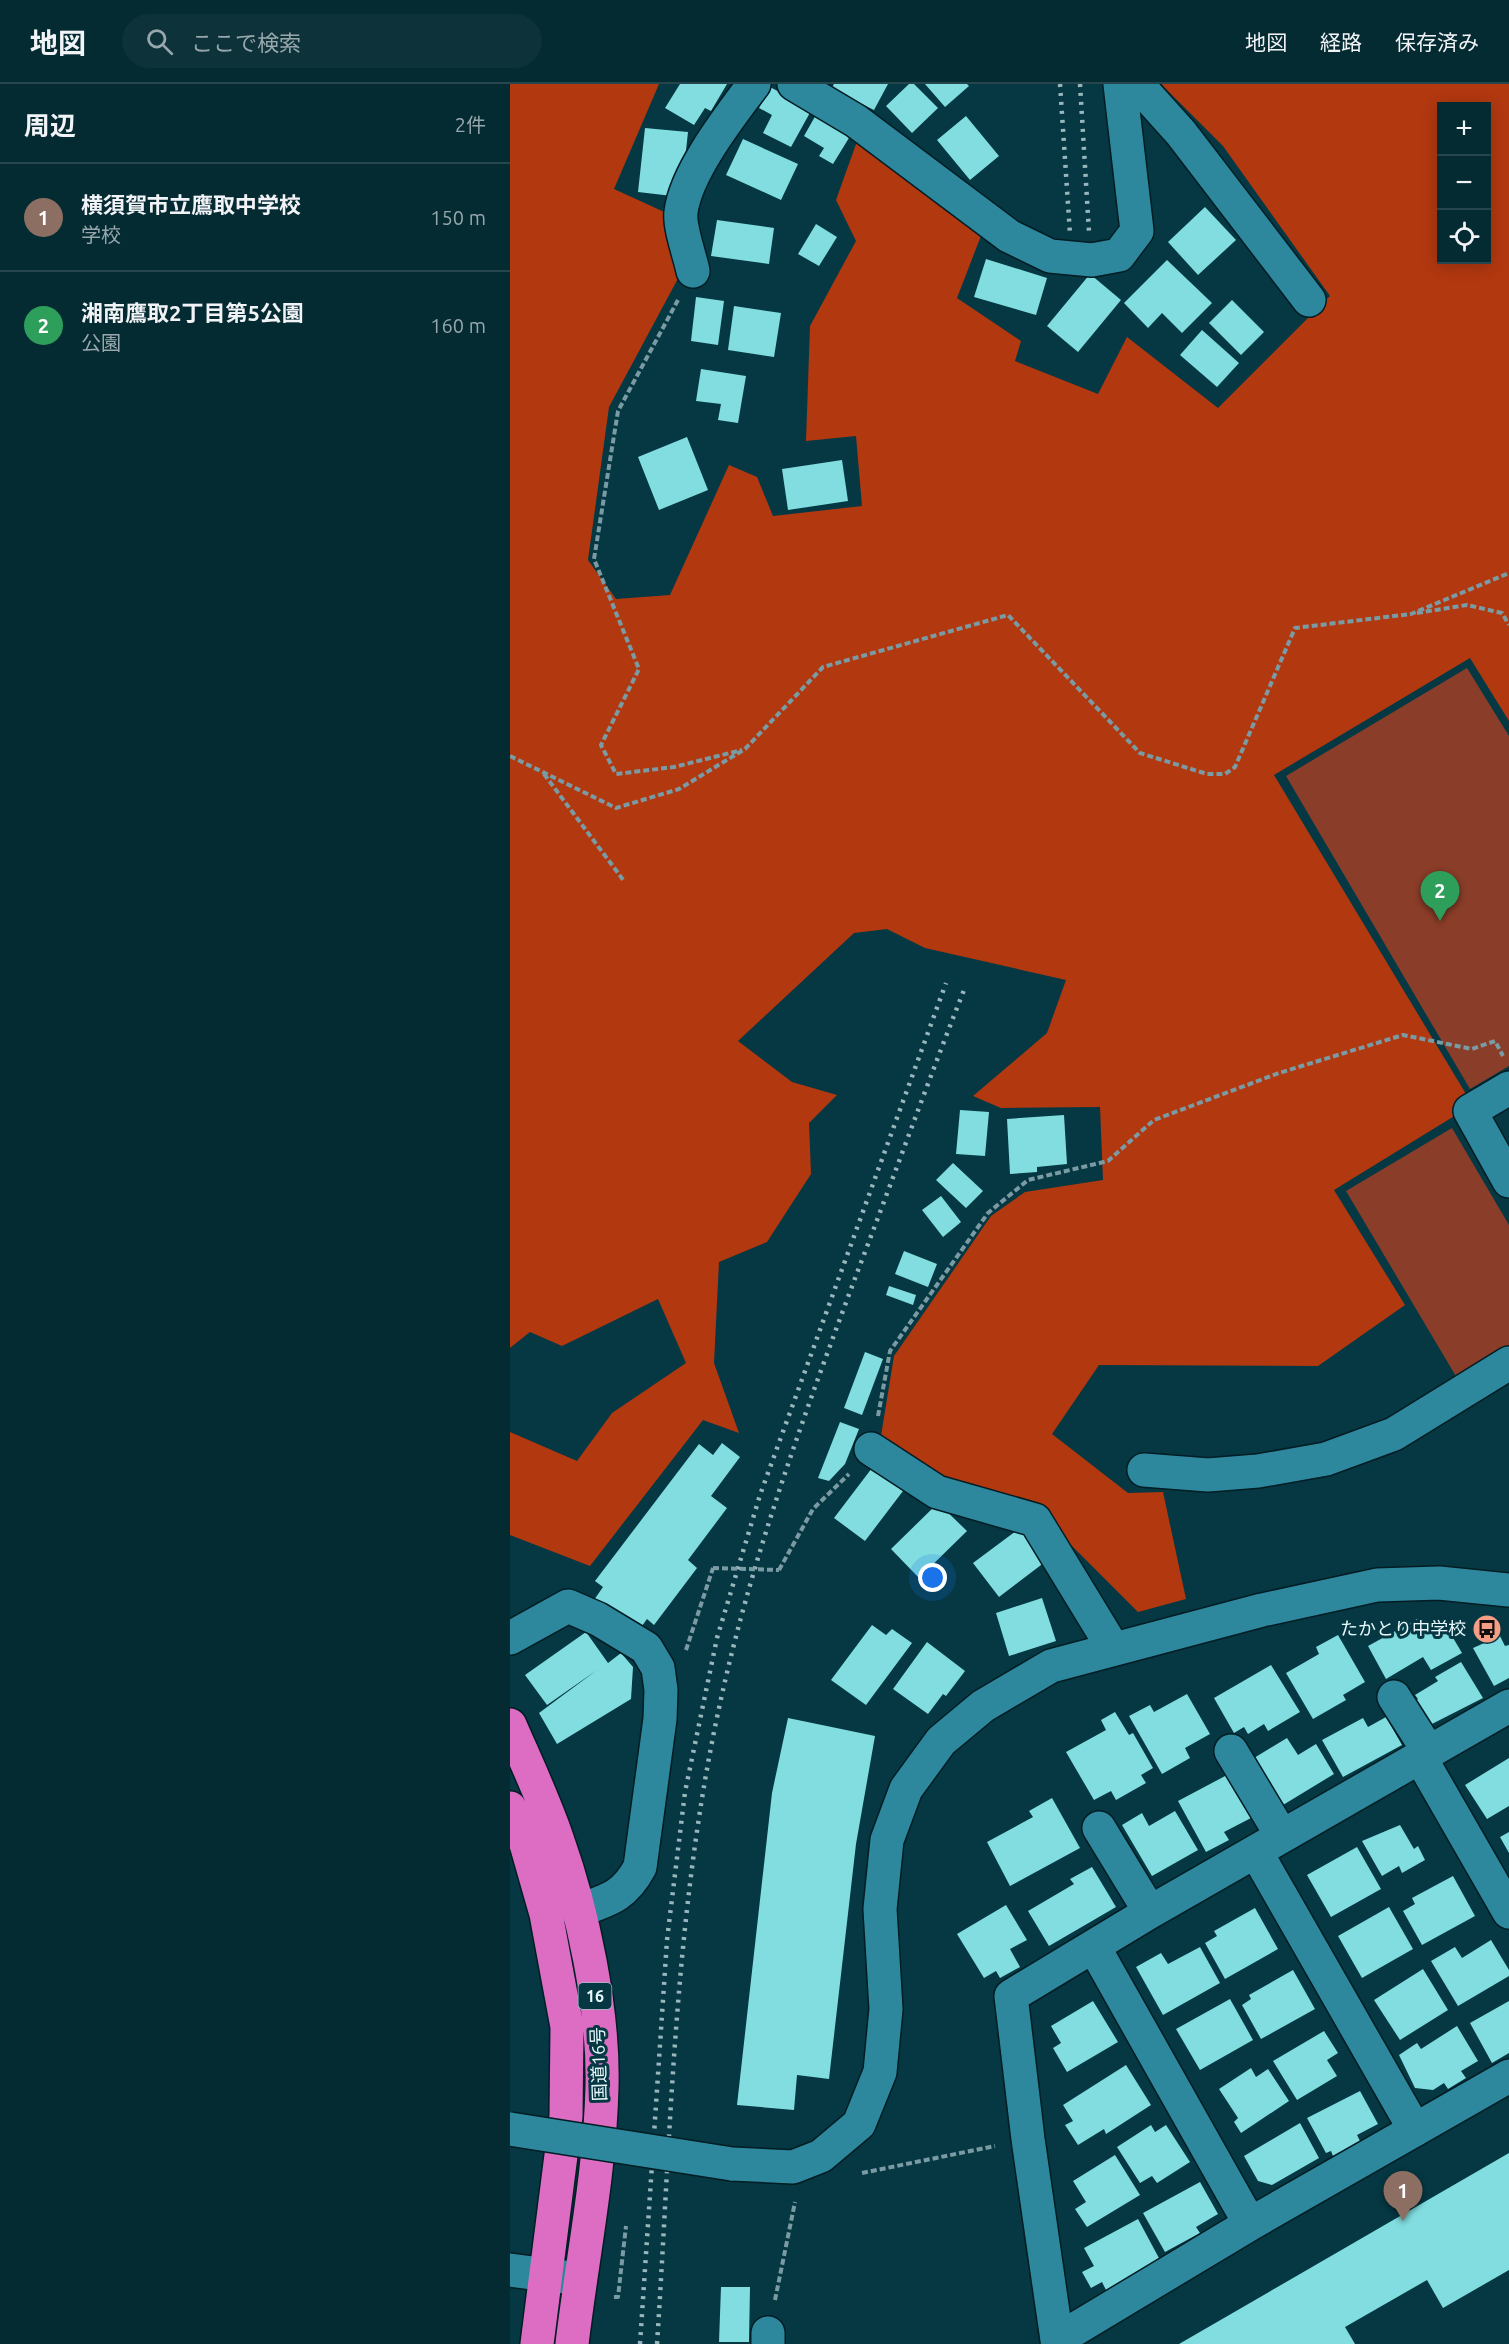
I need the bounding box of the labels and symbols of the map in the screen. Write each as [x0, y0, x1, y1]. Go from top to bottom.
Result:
pin: 2 [1420, 872, 1460, 921]
your location [918, 1563, 947, 1592]
bus stop icon: たかとり中学校 [1471, 1613, 1503, 1645]
place label: たかとり中学校 [1340, 1618, 1466, 1638]
road number: 16 [578, 1983, 611, 2009]
street label: 国道16号 [587, 2027, 609, 2102]
pin: 1 [1384, 2172, 1422, 2221]

